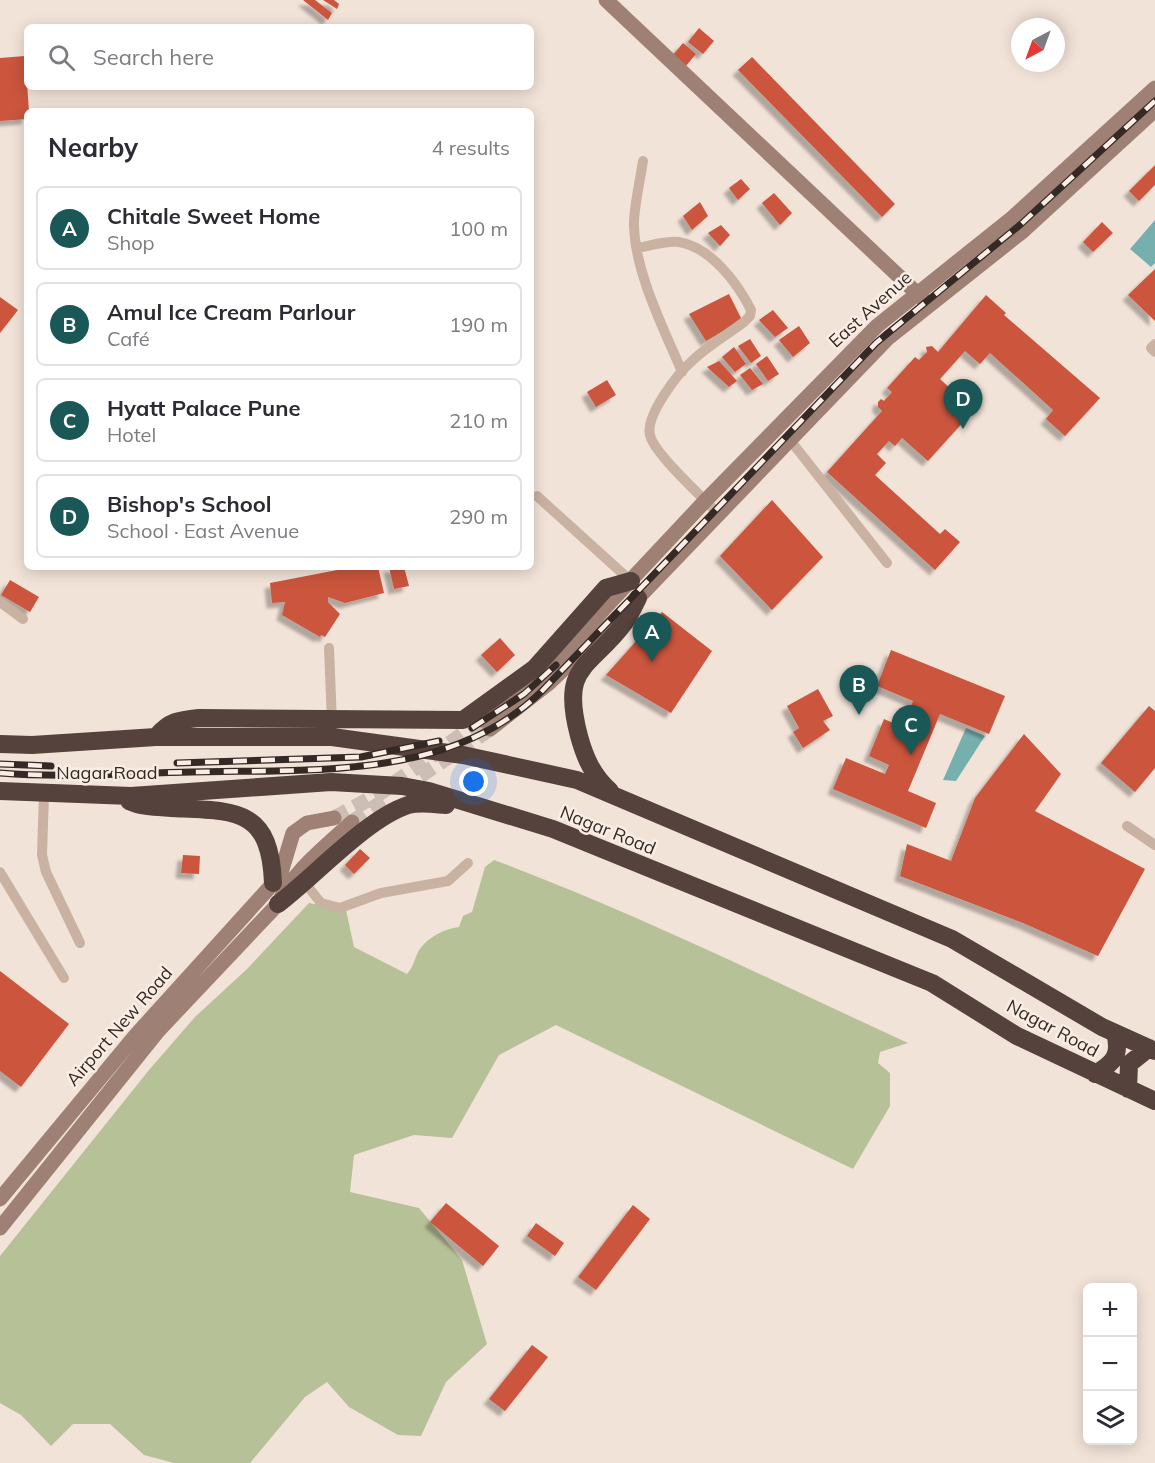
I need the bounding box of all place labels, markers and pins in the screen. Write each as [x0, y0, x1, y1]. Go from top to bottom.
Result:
pin: D [944, 380, 982, 429]
pin: A [632, 612, 672, 662]
pin: B [840, 666, 878, 715]
pin: C [892, 706, 930, 755]

